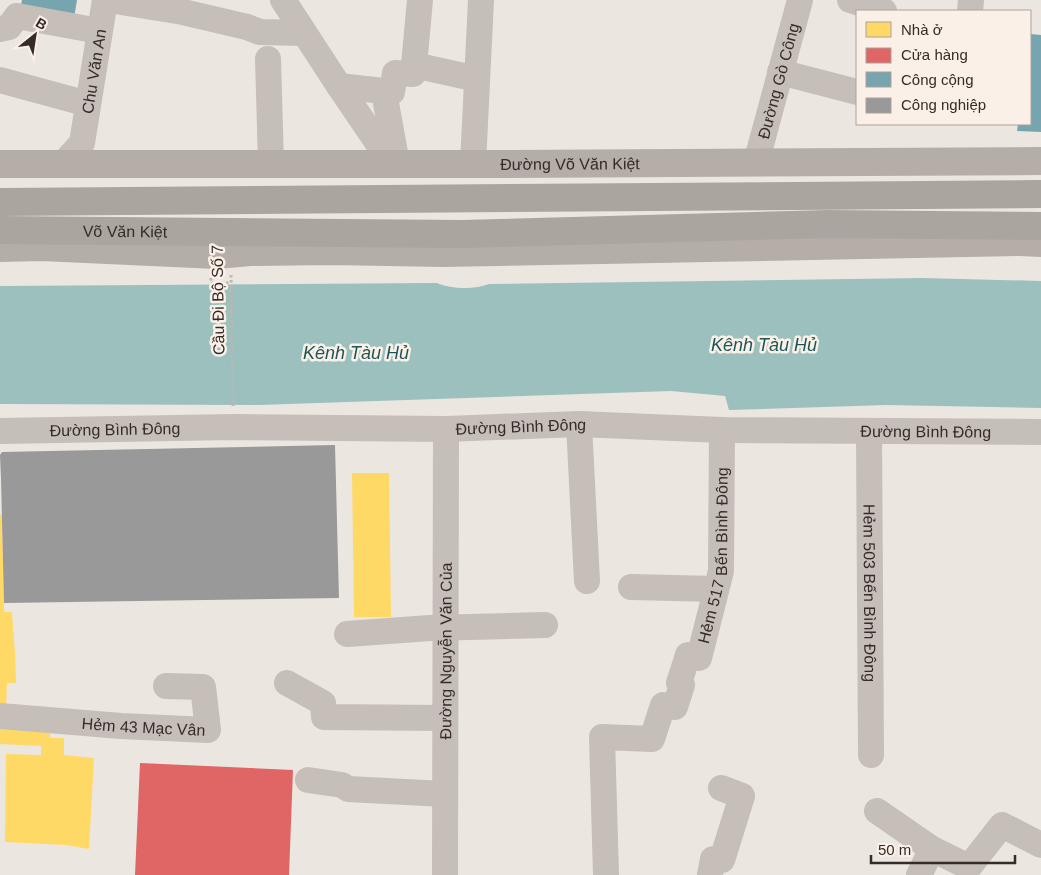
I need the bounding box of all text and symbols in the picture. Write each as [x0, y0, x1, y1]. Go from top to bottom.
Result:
north arrow [10, 10, 60, 60]
legend [856, 10, 1031, 125]
text: B [33, 14, 50, 33]
street label: Đường Gò Công [754, 21, 802, 141]
text: Nhà ở [901, 21, 943, 38]
street label: Chu Văn An [78, 28, 109, 115]
text: Cửa hàng [901, 46, 968, 63]
text: Công cộng [901, 71, 974, 88]
text: Công nghiệp [901, 96, 986, 113]
street label: Đường Võ Văn Kiệt [500, 155, 640, 172]
street label: Võ Văn Kiệt [83, 222, 168, 240]
street label: Cầu Đi Bộ Số 7 [209, 245, 227, 355]
water label: Kênh Tàu Hủ [711, 335, 817, 355]
water label: Kênh Tàu Hủ [303, 343, 409, 363]
street label: Đường Bình Đông [455, 415, 587, 437]
street label: Đường Bình Đông [49, 419, 180, 439]
street label: Đường Bình Đông [860, 422, 991, 440]
street label: Hẻm 517 Bến Bình Đông [695, 467, 730, 645]
street label: Hẻm 503 Bến Bình Đông [861, 504, 879, 682]
street label: Đường Nguyễn Văn Của [436, 562, 454, 740]
street label: Hẻm 43 Mạc Vân [81, 714, 206, 738]
scale bar [871, 832, 1015, 864]
text: 50 m [878, 841, 911, 858]

